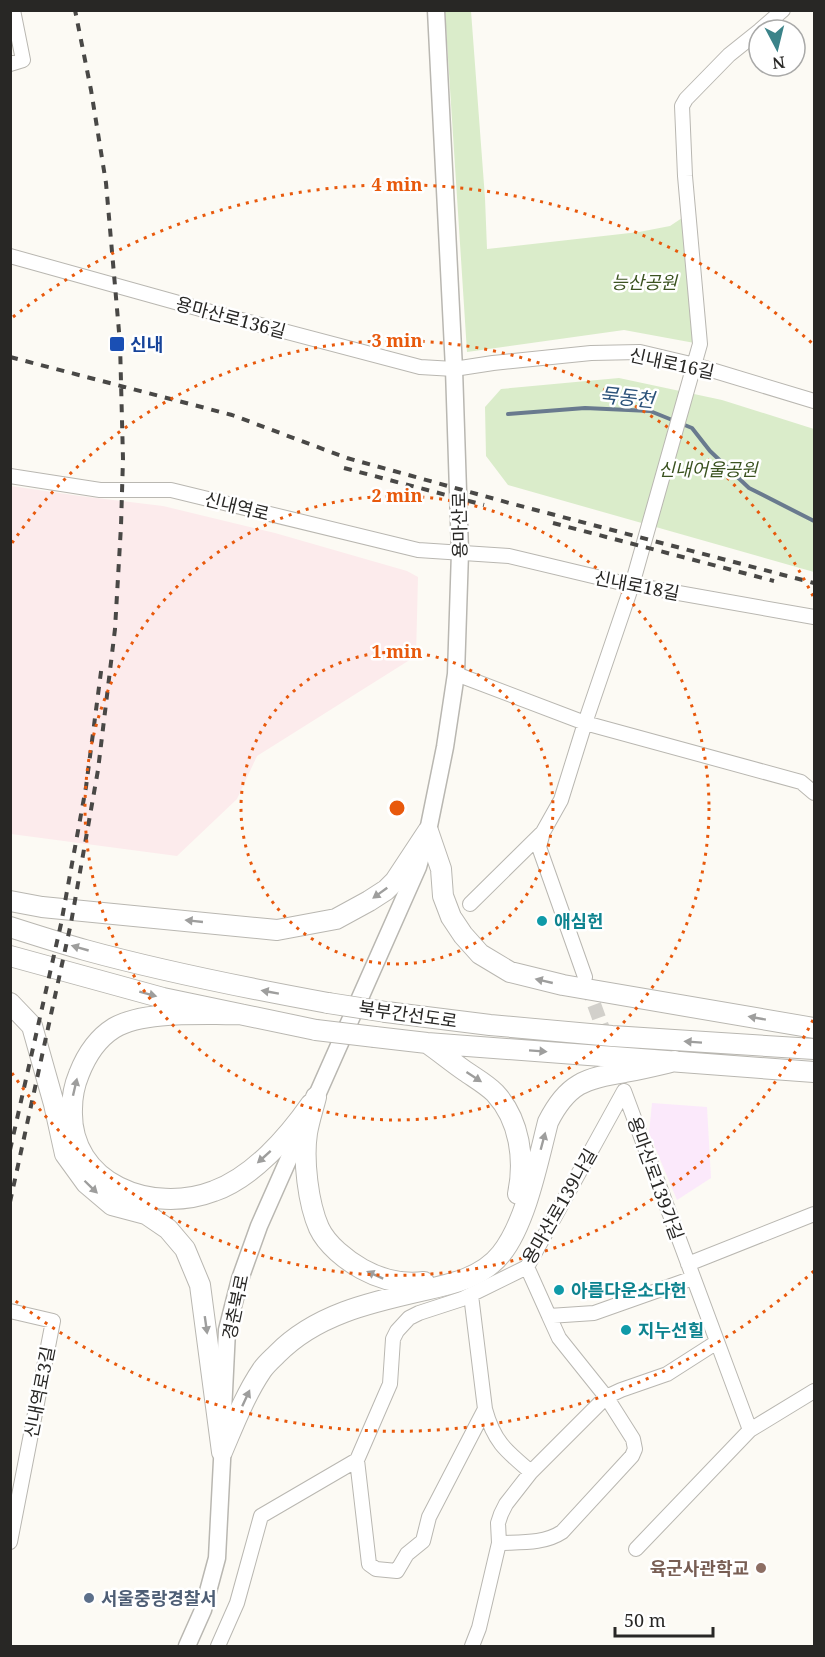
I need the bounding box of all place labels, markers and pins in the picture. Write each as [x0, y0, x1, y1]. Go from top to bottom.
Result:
place label: 신내 [130, 332, 163, 356]
marker: 신내 [108, 335, 126, 353]
centre of rings [387, 798, 407, 818]
place label: 애심헌 [554, 909, 604, 933]
marker: 애심헌 [535, 914, 549, 928]
place label: 아름다운소다헌 [571, 1278, 687, 1302]
marker: 아름다운소다헌 [552, 1283, 566, 1297]
place label: 지누선힐 [638, 1318, 704, 1342]
marker: 지누선힐 [619, 1323, 633, 1337]
place label: 육군사관학교 [650, 1556, 749, 1580]
marker: 육군사관학교 [754, 1561, 768, 1575]
place label: 서울중랑경찰서 [101, 1586, 217, 1610]
marker: 서울중랑경찰서 [82, 1591, 96, 1605]

